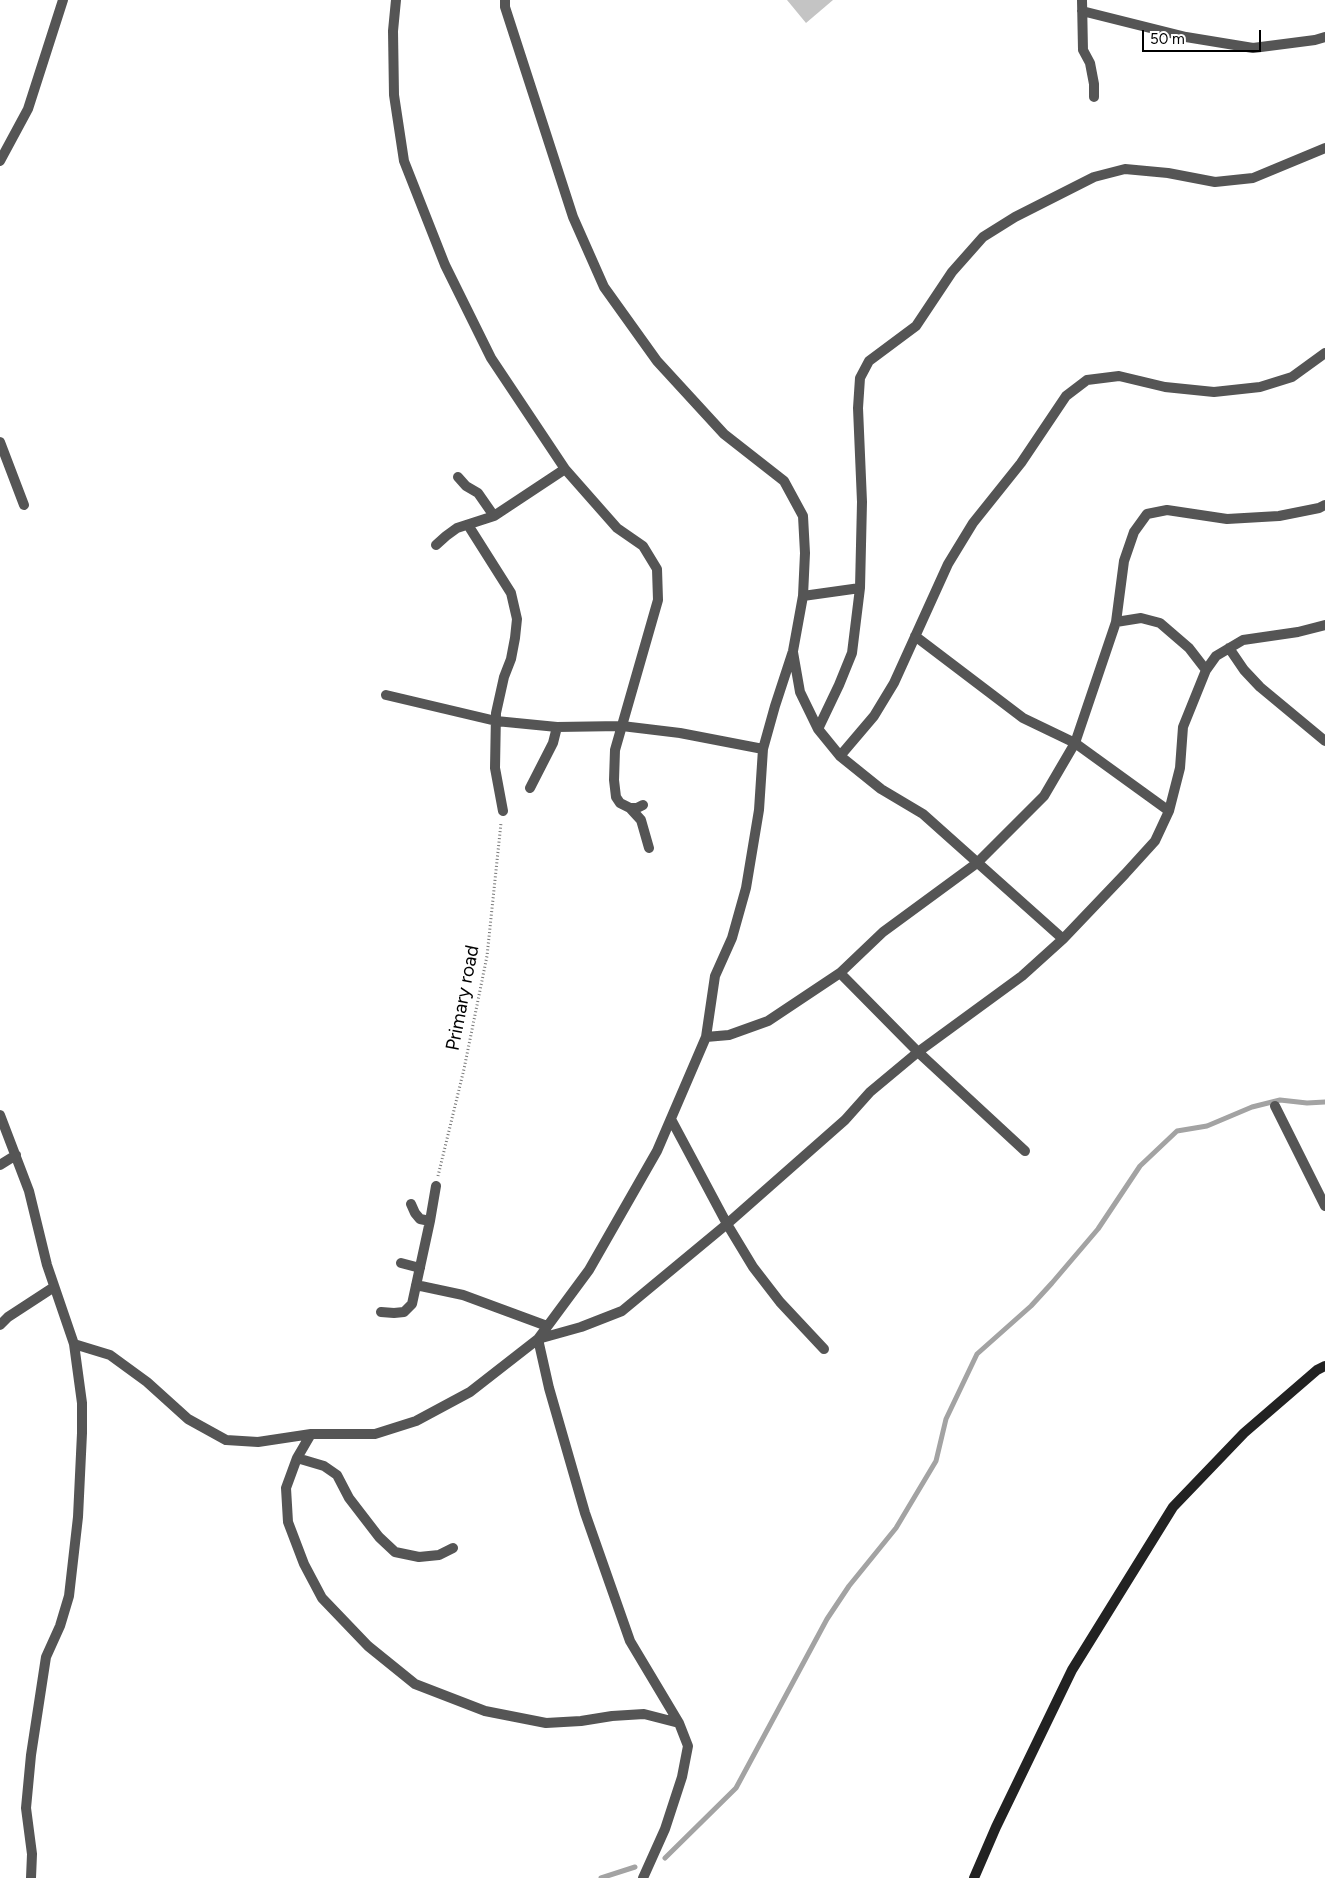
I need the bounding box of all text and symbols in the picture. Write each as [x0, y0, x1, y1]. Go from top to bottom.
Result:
scale bar [1145, 20, 1264, 52]
text: 50 m [1150, 30, 1185, 48]
street label: Primary road [442, 943, 484, 1053]

